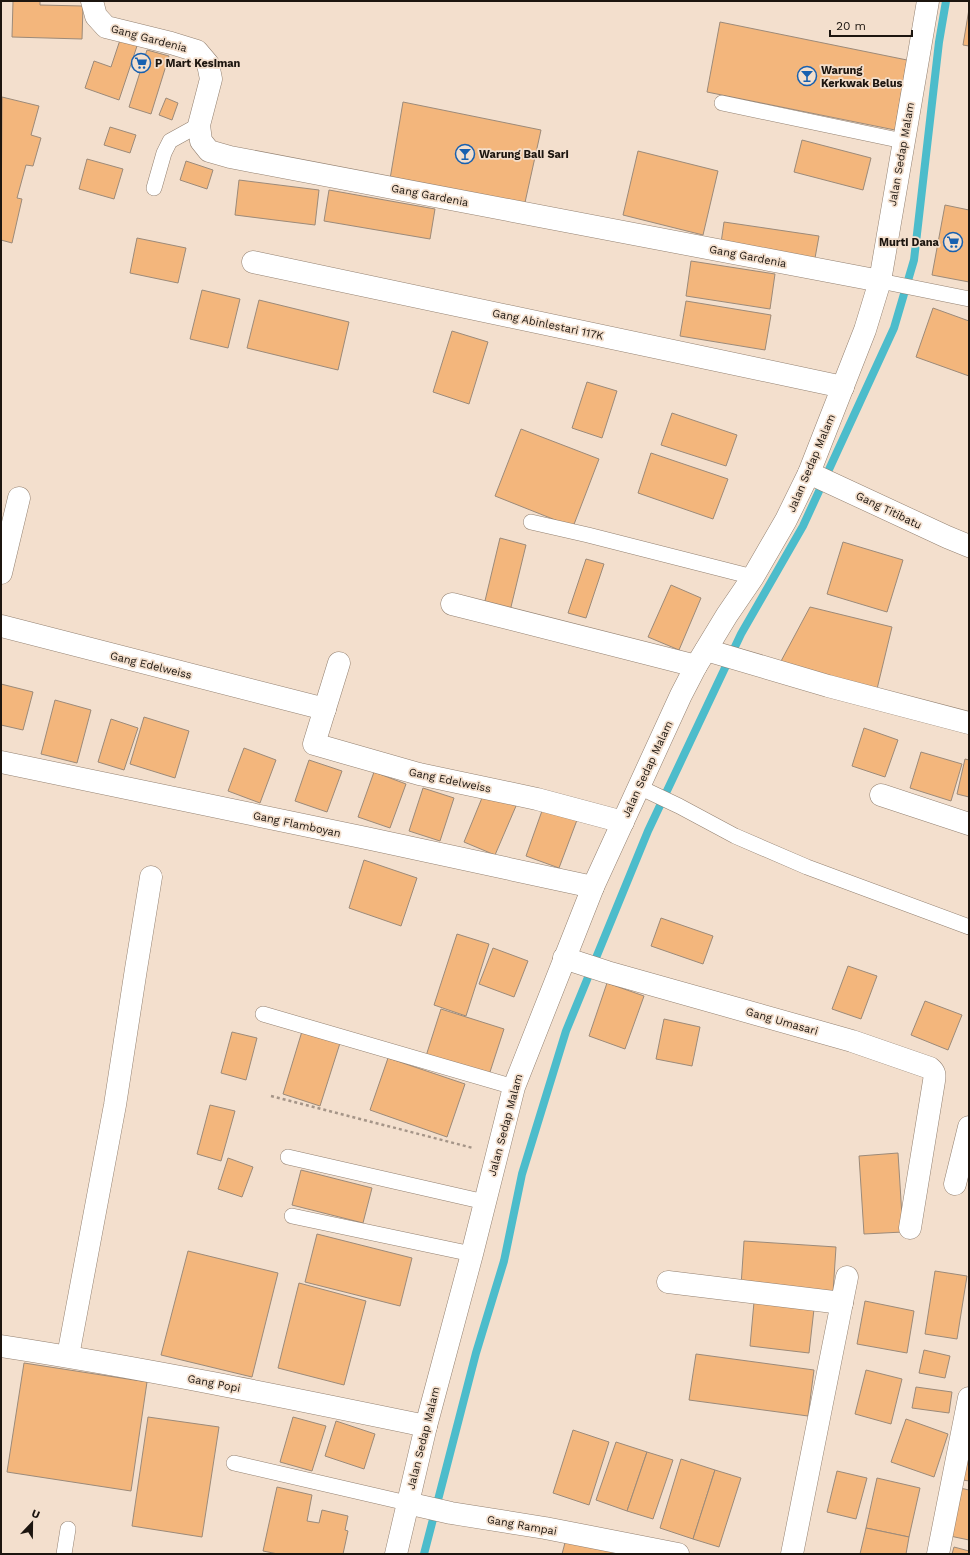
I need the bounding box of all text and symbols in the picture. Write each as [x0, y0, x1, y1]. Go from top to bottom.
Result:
scale bar [830, 12, 912, 38]
text: 20 m [836, 19, 866, 33]
street label: Gang Gardenia [109, 22, 188, 55]
supermarket icon: P Mart Kesiman [130, 52, 152, 74]
place label: P Mart Kesiman [155, 57, 241, 70]
place label: Warung Kerkwak Belus [821, 64, 902, 90]
bar icon: Warung Kerkwak Belus [796, 65, 818, 87]
street label: Jalan Sedap Malam [886, 101, 917, 207]
bar icon: Warung Bali Sari [454, 143, 476, 165]
place label: Warung Bali Sari [479, 148, 569, 161]
street label: Gang Gardenia [390, 182, 470, 209]
supermarket icon: Murti Dana [942, 231, 964, 253]
place label: Murti Dana [879, 236, 940, 249]
street label: Gang Gardenia [708, 243, 788, 270]
street label: Gang Abinlestari 117K [491, 306, 605, 343]
street label: Jalan Sedap Malam [785, 412, 838, 514]
street label: Gang Titibatu [854, 489, 924, 532]
street label: Gang Edelweiss [109, 649, 193, 682]
street label: Jalan Sedap Malam [619, 719, 676, 820]
street label: Gang Edelweiss [408, 765, 492, 796]
street label: Gang Flamboyan [252, 809, 342, 840]
street label: Gang Umasari [744, 1005, 820, 1038]
street label: Jalan Sedap Malam [486, 1073, 525, 1178]
street label: Gang Popi [186, 1372, 242, 1395]
street label: Jalan Sedap Malam [404, 1386, 443, 1491]
north arrow [12, 1503, 52, 1543]
text: U [30, 1507, 42, 1522]
street label: Gang Rampai [486, 1513, 558, 1538]

